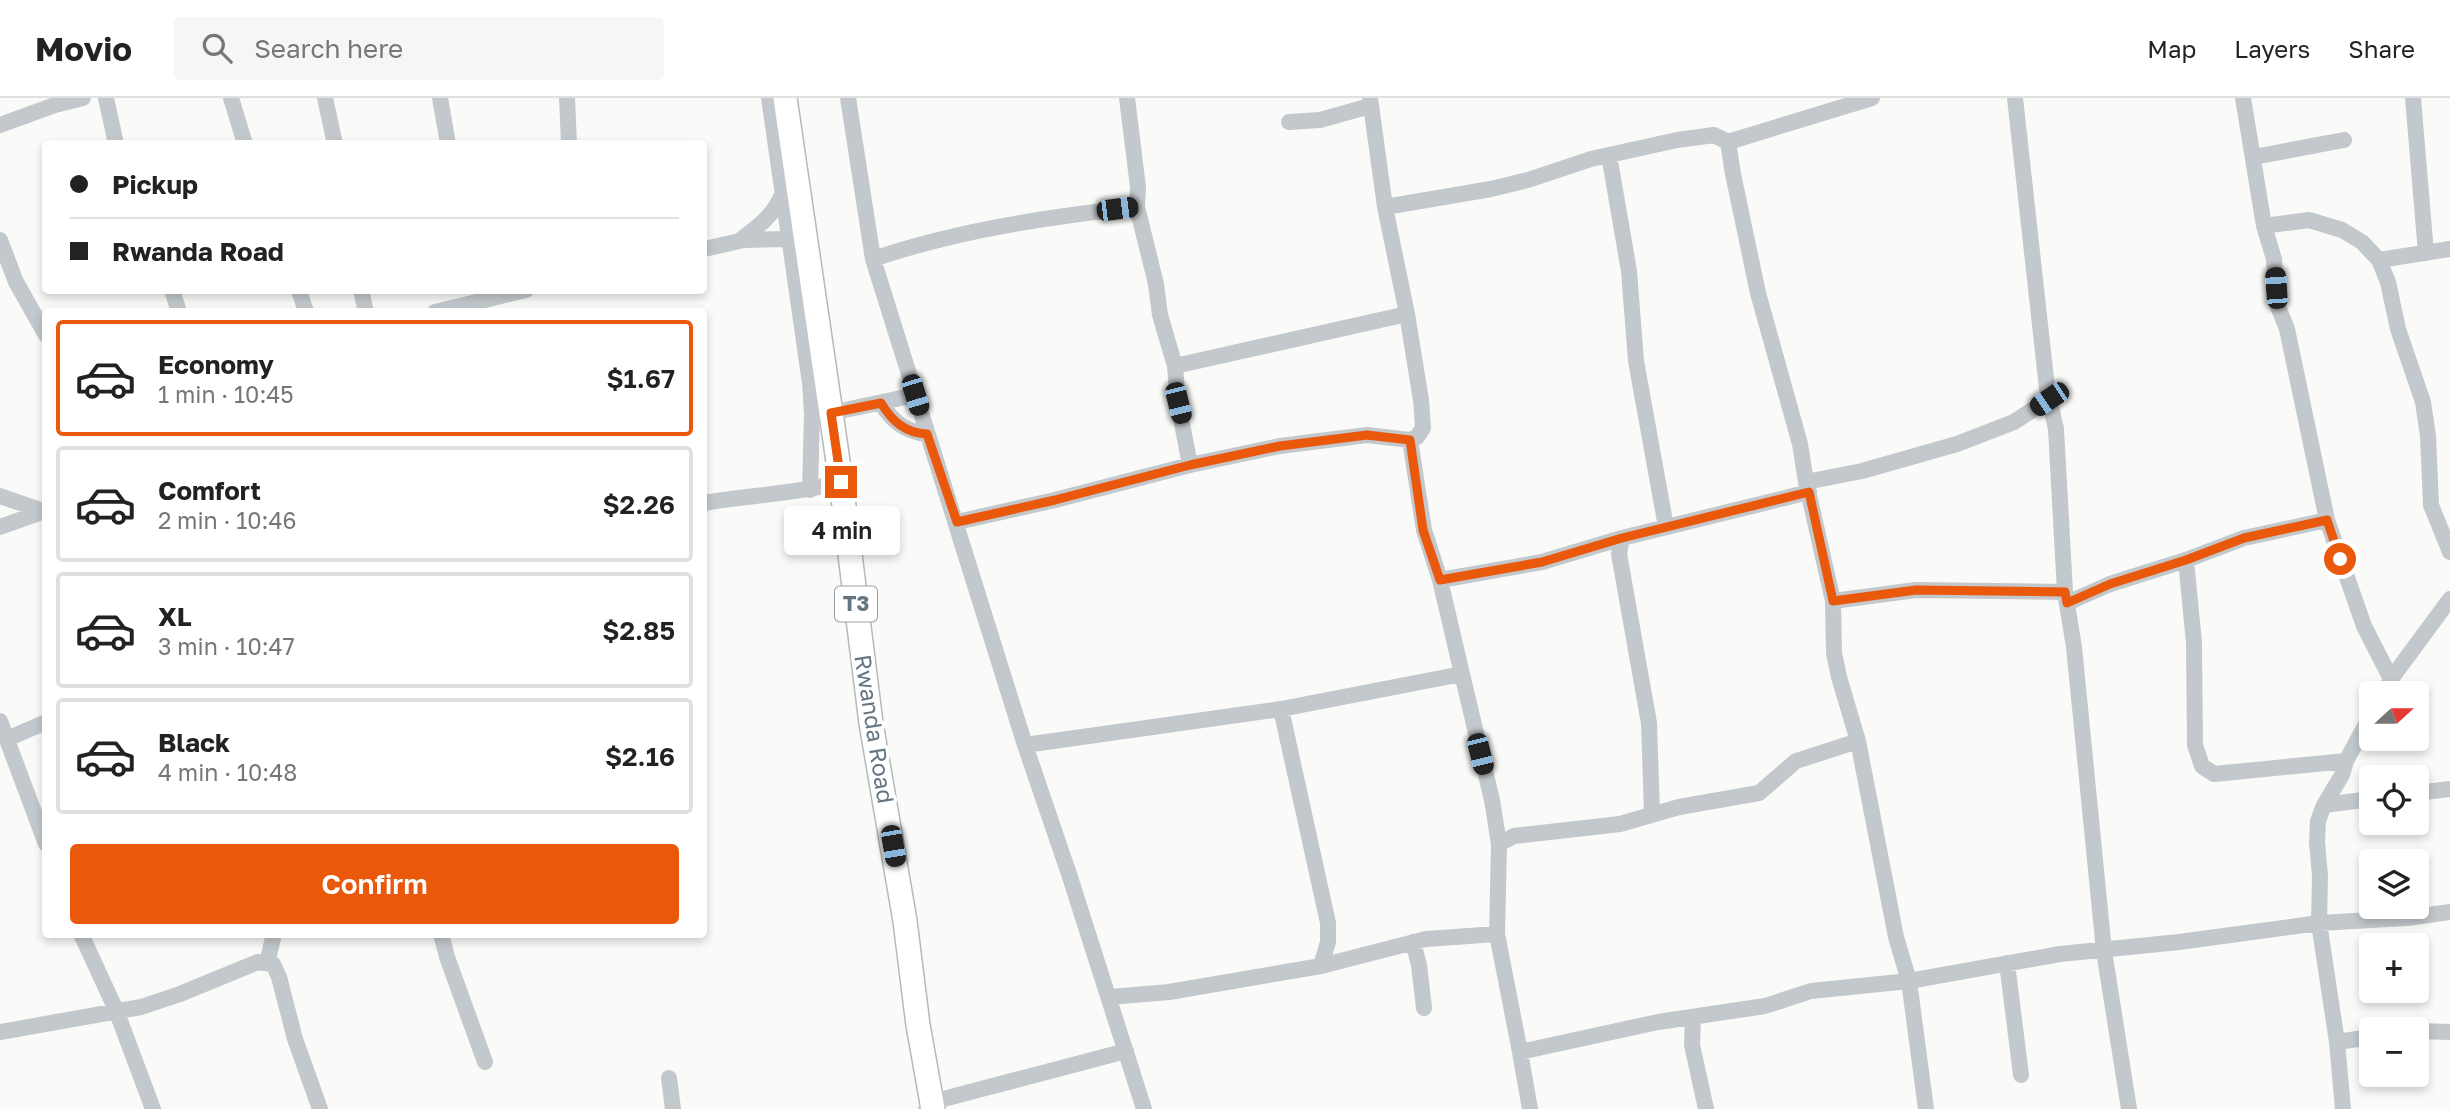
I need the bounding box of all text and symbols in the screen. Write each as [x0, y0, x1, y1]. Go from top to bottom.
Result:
search box [174, 17, 664, 80]
text: Movio [35, 29, 132, 68]
icon: search [198, 29, 236, 67]
text: Search here [254, 33, 403, 64]
text: Map [2147, 34, 2196, 63]
text: Layers [2234, 34, 2310, 63]
text: Share [2348, 34, 2415, 63]
text: Pickup [112, 169, 198, 200]
car [1095, 196, 1140, 222]
text: Rwanda Road [112, 236, 284, 267]
car [2265, 266, 2288, 310]
icon: car [74, 347, 137, 410]
text: Economy [158, 349, 274, 380]
text: $1.67 [606, 363, 675, 394]
car [899, 372, 932, 418]
car [2026, 379, 2073, 419]
text: 1 min · 10:45 [158, 380, 294, 408]
car [1163, 380, 1194, 426]
route end [825, 466, 857, 498]
icon: car [74, 473, 137, 536]
text: Comfort [158, 475, 261, 506]
text: $2.26 [602, 489, 675, 520]
text: 2 min · 10:46 [158, 506, 296, 534]
callout: 4 min [783, 506, 899, 556]
text: 4 min [812, 516, 872, 544]
route start [2324, 543, 2356, 575]
road number: T3 [835, 587, 877, 622]
icon: car [74, 599, 137, 662]
text: XL [158, 601, 192, 632]
text: $2.85 [602, 615, 675, 646]
text: 3 min · 10:47 [158, 632, 295, 660]
street label: Rwanda Road [849, 652, 901, 805]
north arrow [2359, 681, 2429, 751]
map controls [2359, 681, 2429, 1087]
icon: car [74, 725, 137, 788]
text: Black [158, 727, 230, 758]
car [1465, 731, 1496, 777]
text: $2.16 [605, 741, 675, 772]
text: 4 min · 10:48 [158, 758, 297, 786]
button: locate [2359, 765, 2429, 835]
car [880, 823, 907, 869]
button: Confirm [70, 844, 679, 924]
button: layers [2359, 849, 2429, 919]
button: + [2359, 933, 2429, 1003]
button: − [2359, 1017, 2429, 1087]

